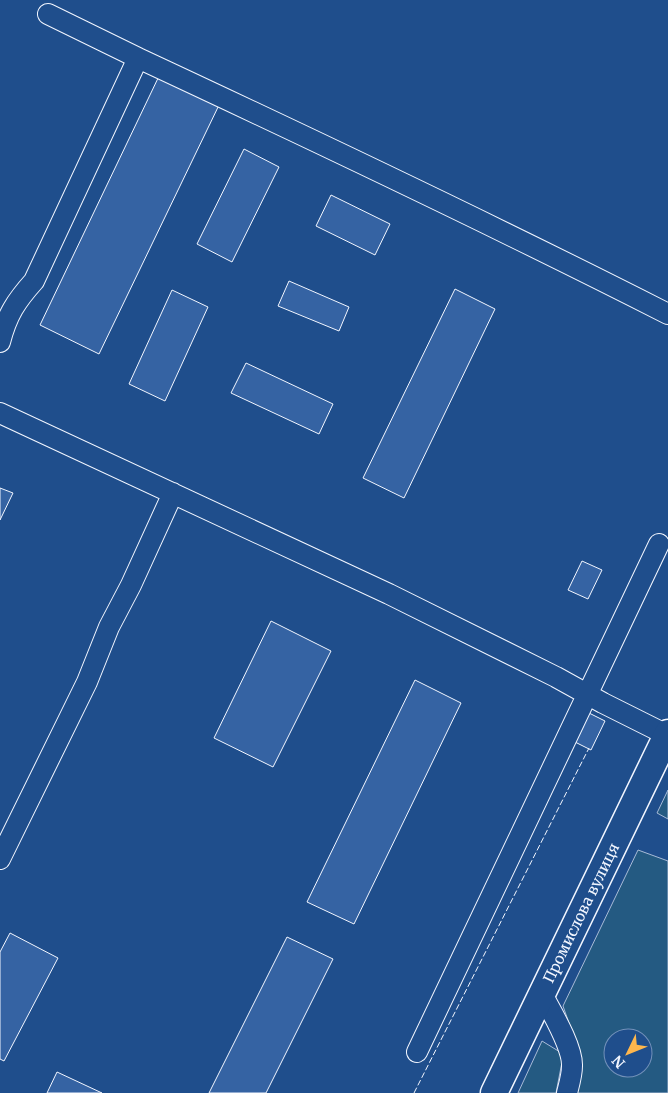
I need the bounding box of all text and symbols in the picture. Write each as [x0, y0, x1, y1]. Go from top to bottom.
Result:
street label: Промислова вулиця [539, 840, 623, 986]
north arrow [603, 1028, 653, 1078]
text: N [608, 1052, 629, 1072]

